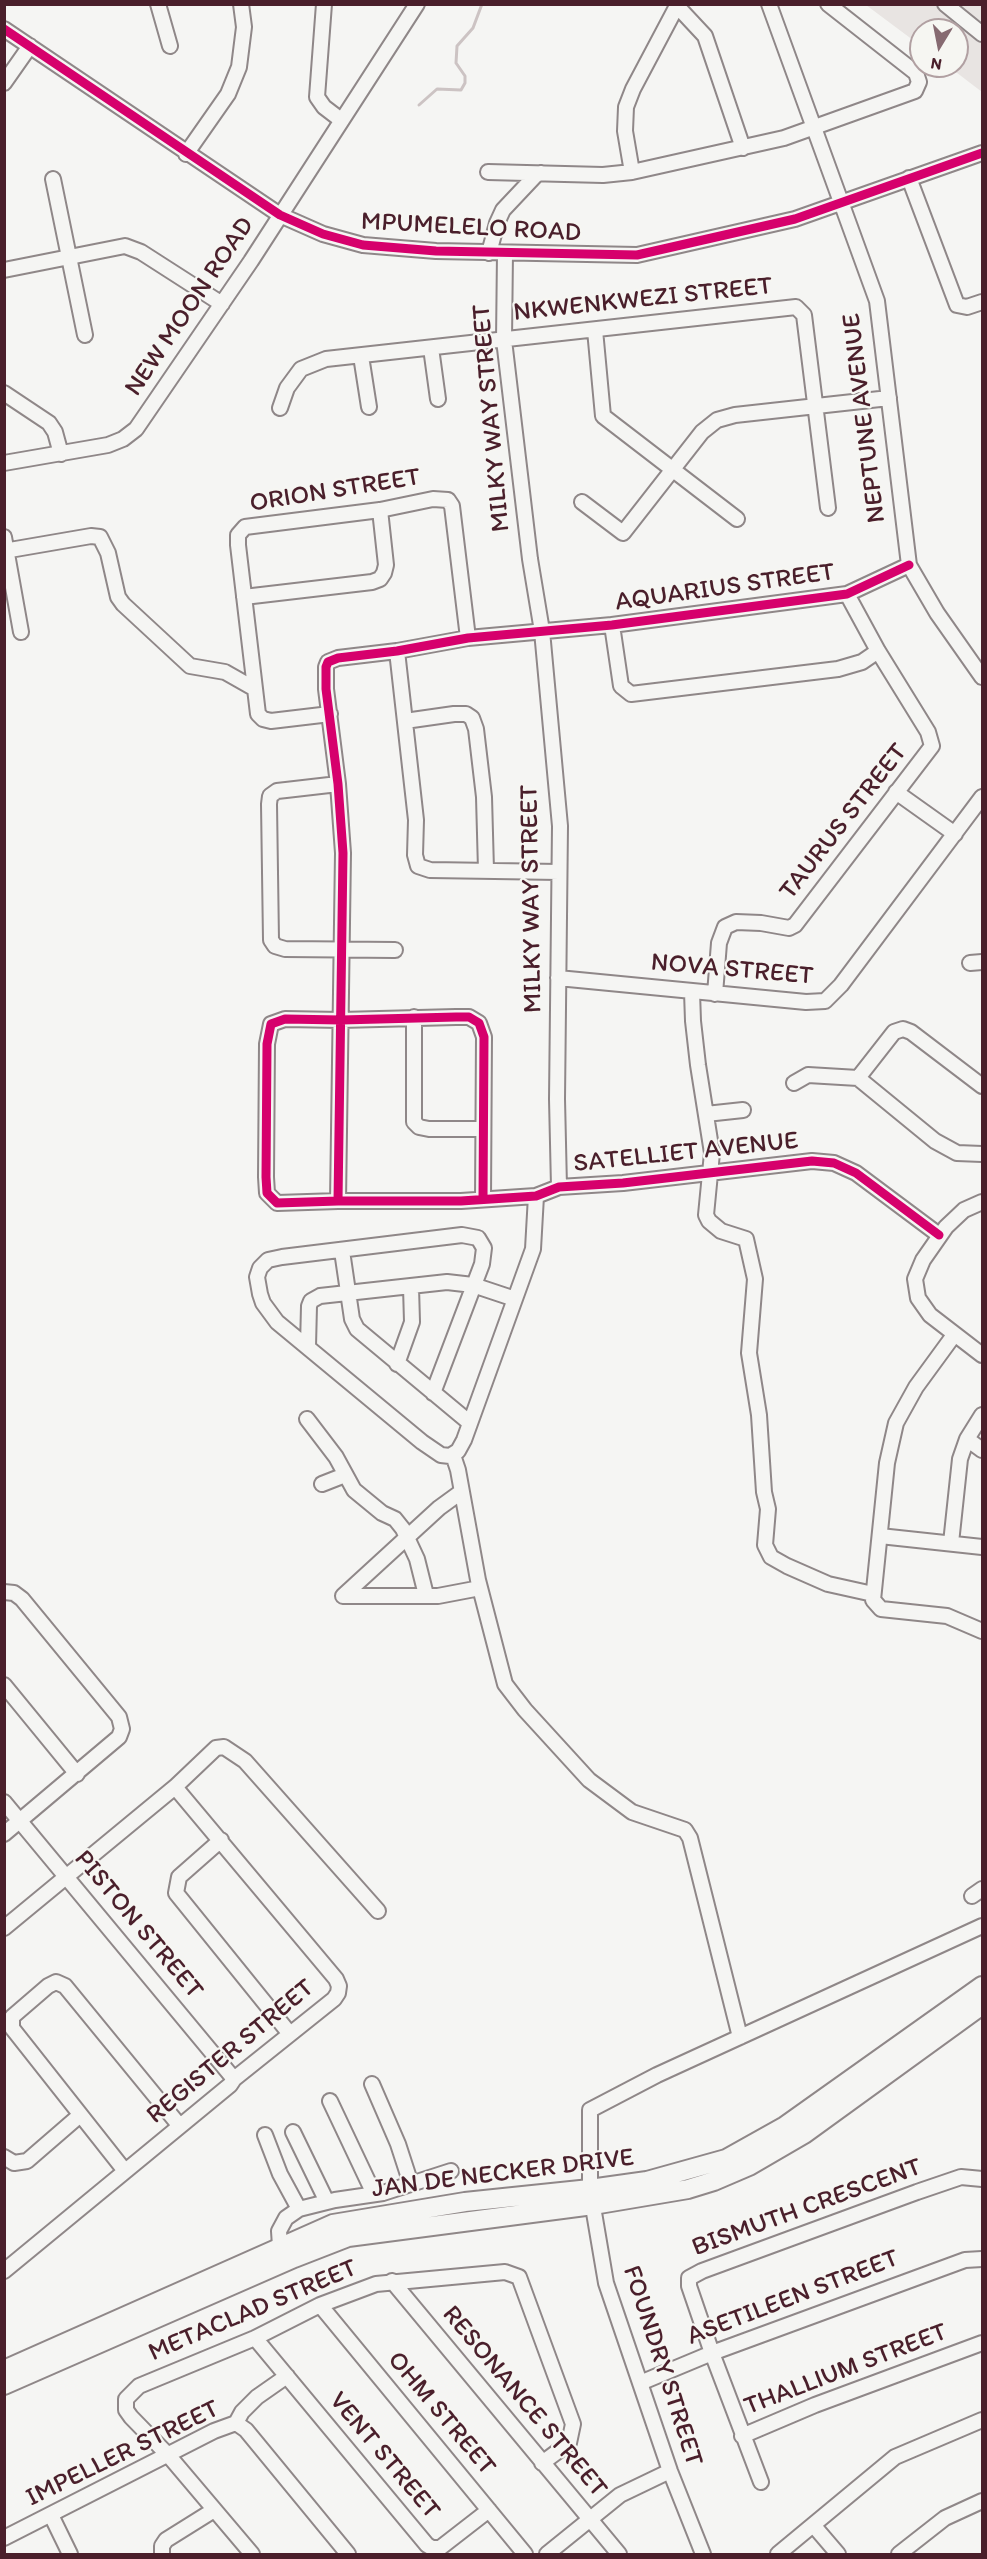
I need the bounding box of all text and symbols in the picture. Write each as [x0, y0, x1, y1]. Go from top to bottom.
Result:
north arrow [909, 18, 969, 78]
text: N [929, 54, 943, 75]
street label: MPUMELELO ROAD [360, 207, 582, 249]
street label: NEW MOON ROAD [119, 212, 261, 402]
street label: NKWENKWEZI STREET [512, 271, 774, 329]
street label: MILKY WAY STREET [467, 303, 517, 533]
street label: NEPTUNE AVENUE [837, 311, 893, 525]
street label: ORION STREET [248, 462, 422, 520]
street label: AQUARIUS STREET [613, 557, 837, 619]
street label: TAURUS STREET [773, 738, 915, 906]
street label: MILKY WAY STREET [514, 785, 550, 1013]
street label: NOVA STREET [649, 947, 815, 993]
street label: SATELLIET AVENUE [572, 1126, 800, 1180]
street label: PISTON STREET [67, 1844, 209, 2006]
street label: REGISTER STREET [141, 1973, 321, 2131]
street label: JAN DE NECKER DRIVE [370, 2142, 636, 2206]
street label: BISMUTH CRESCENT [688, 2152, 926, 2264]
street label: ASETILEEN STREET [683, 2243, 903, 2353]
street label: METACLAD STREET [144, 2253, 362, 2369]
street label: FOUNDRY STREET [615, 2262, 709, 2470]
street label: RESONANCE STREET [435, 2300, 613, 2504]
street label: THALLIUM STREET [740, 2317, 952, 2423]
street label: OHM STREET [380, 2346, 502, 2482]
street label: VENT STREET [322, 2386, 446, 2526]
street label: IMPELLER STREET [21, 2394, 225, 2514]

